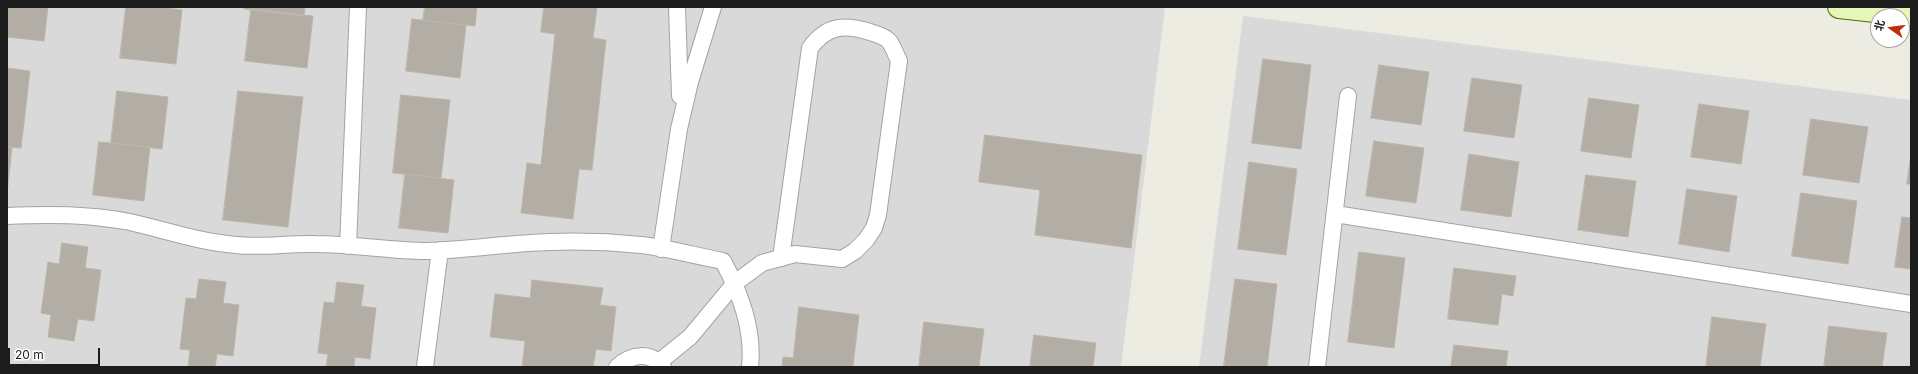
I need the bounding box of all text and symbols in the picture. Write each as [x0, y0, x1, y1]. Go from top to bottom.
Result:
north arrow [1870, 8, 1910, 48]
text: 北 [1871, 18, 1887, 32]
scale bar [10, 340, 102, 366]
text: 20 m [15, 347, 44, 362]

